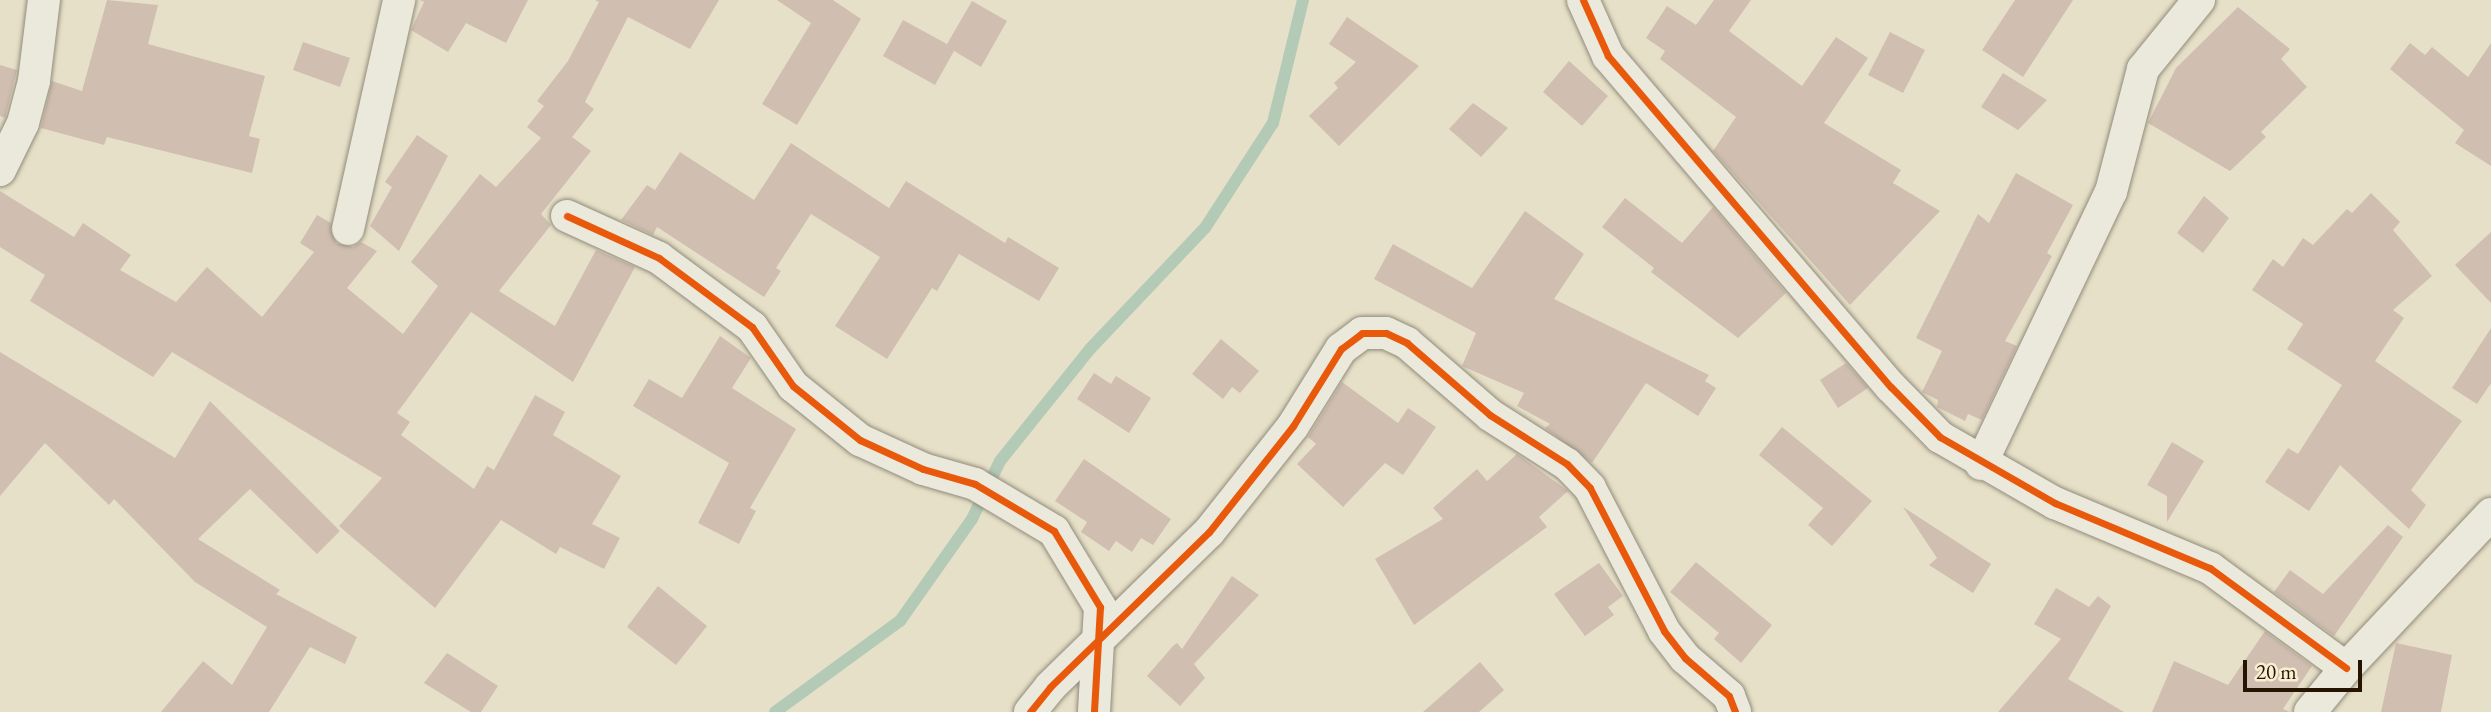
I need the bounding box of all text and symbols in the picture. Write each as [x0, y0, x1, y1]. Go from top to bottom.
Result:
scale bar [2246, 646, 2365, 690]
text: 20 m [2256, 658, 2297, 685]

